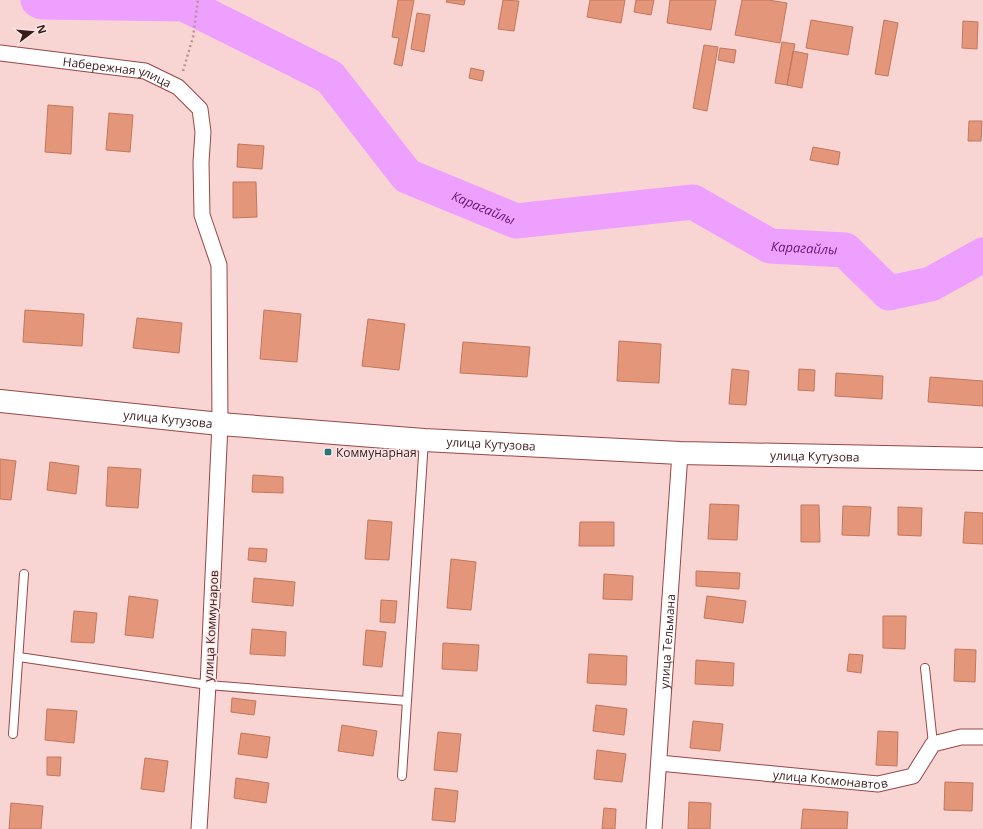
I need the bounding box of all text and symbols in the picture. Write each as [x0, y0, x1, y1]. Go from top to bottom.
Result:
north arrow [12, 12, 52, 52]
text: N [34, 23, 51, 35]
street label: Набережная улица [62, 52, 174, 91]
water label: Карагайлы [449, 187, 518, 229]
water label: Карагайлы [770, 237, 838, 259]
street label: улица Кутузова [123, 405, 213, 432]
street label: улица Кутузова [446, 433, 536, 454]
place label: Коммунарная [336, 444, 417, 461]
street label: улица Кутузова [770, 446, 860, 465]
marker: Коммунарная [323, 447, 333, 457]
street label: улица Коммунаров [200, 570, 222, 682]
street label: улица Тельмана [655, 594, 679, 689]
street label: улица Космонавтов [772, 765, 889, 793]

